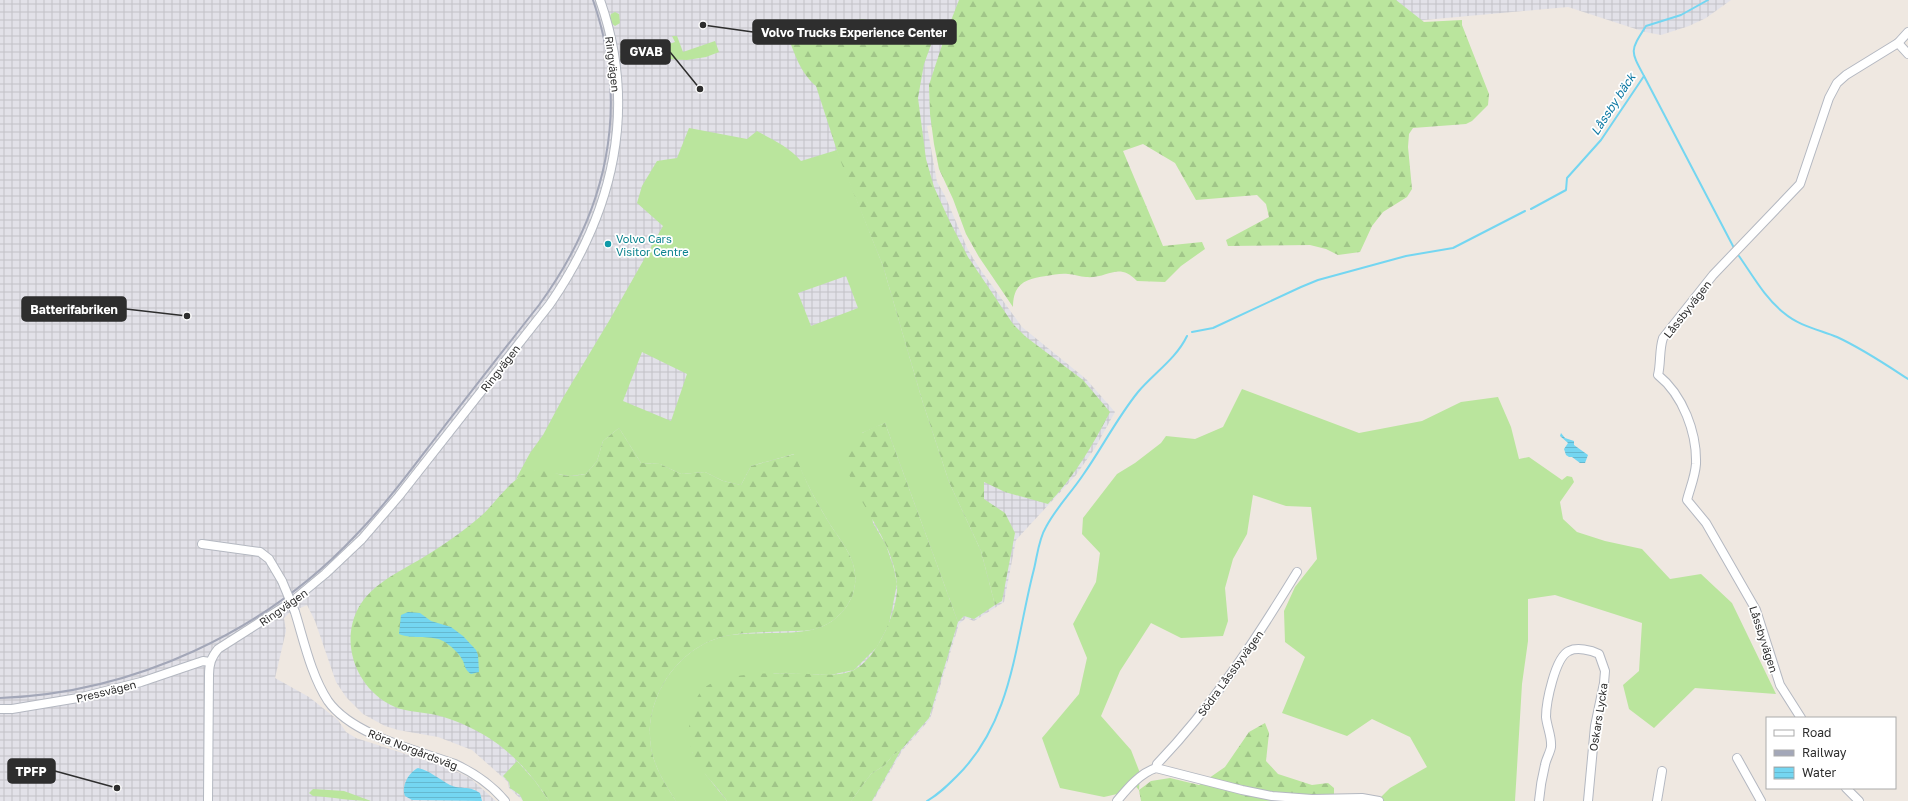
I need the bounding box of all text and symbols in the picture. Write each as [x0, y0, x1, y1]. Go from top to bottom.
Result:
callout: Volvo Trucks Experience Center [753, 20, 956, 44]
text: Volvo Trucks Experience Center [761, 25, 947, 40]
street label: Ringvägen [603, 35, 623, 93]
callout: GVAB [621, 40, 670, 64]
text: GVAB [629, 44, 663, 59]
water label: Låssby bäck [1587, 69, 1639, 138]
place label: Volvo Cars Visitor Centre [616, 232, 689, 258]
marker: Volvo Cars Visitor Centre [603, 239, 613, 249]
street label: Låssbyvägen [1661, 278, 1713, 340]
callout: Batterifabriken [22, 297, 126, 321]
text: Batterifabriken [30, 302, 118, 317]
street label: Ringvägen [478, 342, 522, 394]
street label: Ringvägen [256, 586, 310, 628]
street label: Låssbyvägen [1747, 604, 1781, 674]
street label: Södra Låssbyvägen [1194, 628, 1266, 718]
street label: Pressvägen [75, 677, 137, 705]
street label: Oskars Lycka [1586, 682, 1610, 752]
legend [1766, 717, 1896, 789]
text: Road [1802, 725, 1831, 740]
street label: Röra Norgårdsväg [366, 726, 460, 772]
text: Railway [1802, 745, 1847, 760]
callout: TPFP [8, 759, 55, 783]
text: TPFP [15, 764, 47, 779]
text: Water [1802, 765, 1836, 780]

